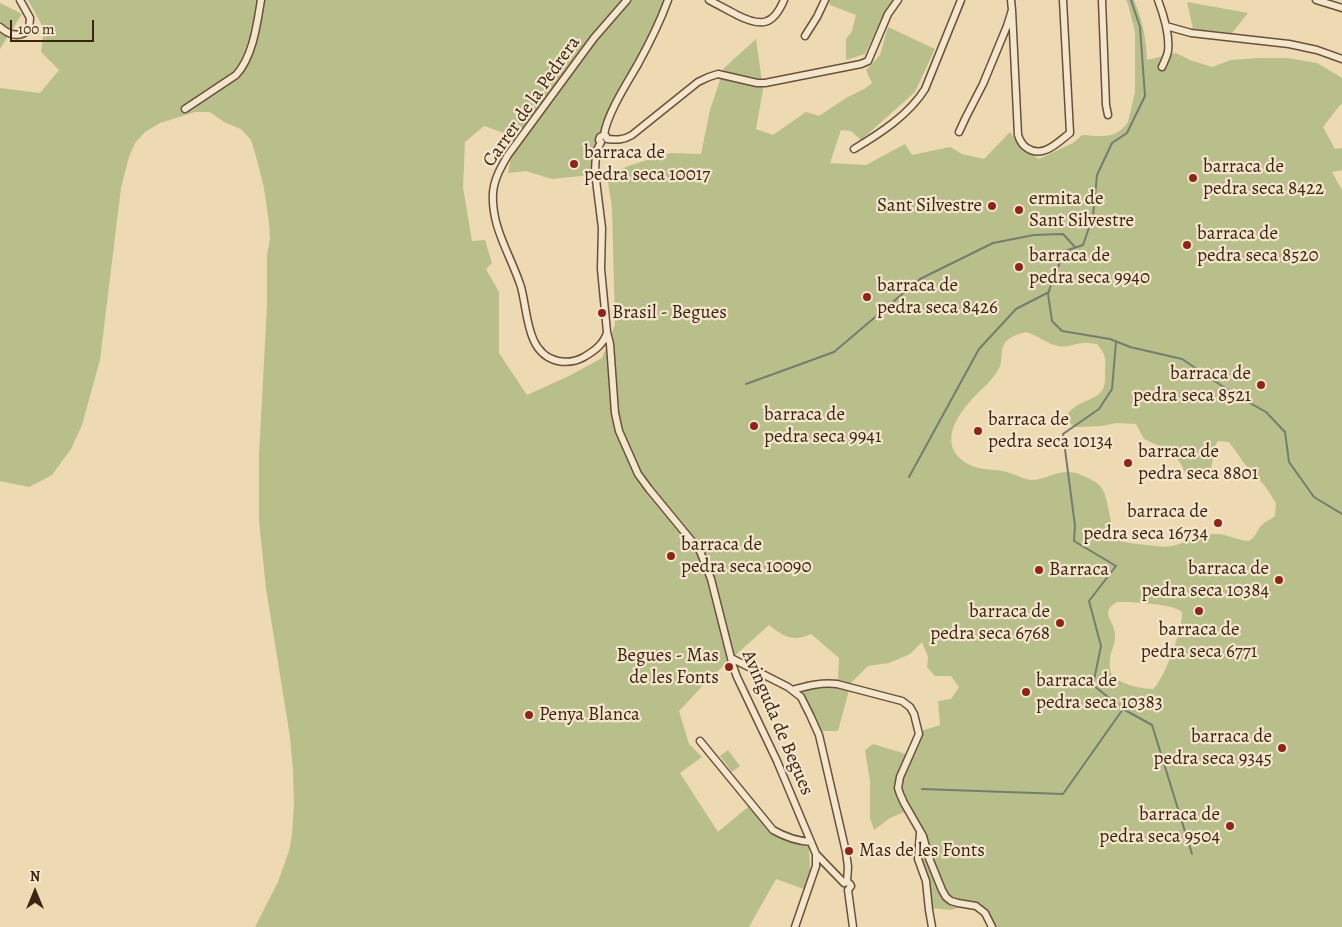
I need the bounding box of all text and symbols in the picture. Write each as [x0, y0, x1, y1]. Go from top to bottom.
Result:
scale bar [12, 10, 96, 42]
text: 100 m [18, 19, 55, 39]
street label: Carrer de la Pedrera [478, 32, 586, 172]
place label: barraca de pedra seca 10017 [584, 142, 710, 186]
place label: barraca de pedra seca 8422 [1203, 156, 1324, 200]
marker: barraca de pedra seca 10017 [568, 158, 580, 170]
marker: barraca de pedra seca 8422 [1187, 172, 1199, 184]
place label: ermita de Sant Silvestre [1029, 188, 1134, 232]
place label: Sant Silvestre [877, 195, 982, 217]
marker: Sant Silvestre [986, 200, 998, 212]
marker: ermita de Sant Silvestre [1013, 204, 1025, 216]
place label: barraca de pedra seca 8520 [1197, 223, 1319, 267]
marker: barraca de pedra seca 8520 [1181, 239, 1193, 251]
place label: barraca de pedra seca 9940 [1029, 245, 1150, 289]
marker: barraca de pedra seca 9940 [1013, 261, 1025, 273]
place label: barraca de pedra seca 8426 [877, 275, 998, 319]
marker: barraca de pedra seca 8426 [861, 291, 873, 303]
place label: Brasil - Begues [612, 302, 727, 324]
marker: Brasil - Begues [596, 307, 608, 319]
place label: barraca de pedra seca 8521 [1133, 363, 1251, 407]
marker: barraca de pedra seca 8521 [1255, 379, 1267, 391]
place label: barraca de pedra seca 9941 [764, 404, 881, 448]
place label: barraca de pedra seca 10134 [988, 409, 1113, 453]
marker: barraca de pedra seca 9941 [748, 420, 760, 432]
marker: barraca de pedra seca 10134 [972, 425, 984, 437]
place label: barraca de pedra seca 8801 [1138, 441, 1258, 485]
marker: barraca de pedra seca 8801 [1122, 457, 1134, 469]
place label: barraca de pedra seca 16734 [1083, 501, 1208, 545]
marker: barraca de pedra seca 16734 [1212, 517, 1224, 529]
place label: barraca de pedra seca 10090 [681, 534, 812, 578]
marker: barraca de pedra seca 10090 [665, 550, 677, 562]
place label: barraca de pedra seca 10384 [1142, 558, 1269, 602]
place label: Barraca [1049, 559, 1109, 581]
marker: Barraca [1033, 564, 1045, 576]
marker: barraca de pedra seca 10384 [1273, 574, 1285, 586]
place label: barraca de pedra seca 6768 [930, 601, 1050, 645]
marker: barraca de pedra seca 6771 [1193, 605, 1205, 617]
marker: barraca de pedra seca 6768 [1054, 617, 1066, 629]
place label: barraca de pedra seca 6771 [1141, 619, 1257, 663]
place label: Begues - Mas de les Fonts [616, 645, 719, 689]
street label: Avinguda de Begues [736, 647, 818, 799]
marker: Begues - Mas de les Fonts [723, 661, 735, 673]
place label: barraca de pedra seca 10383 [1036, 670, 1163, 714]
marker: barraca de pedra seca 10383 [1020, 686, 1032, 698]
place label: Penya Blanca [539, 704, 640, 726]
marker: Penya Blanca [523, 709, 535, 721]
place label: barraca de pedra seca 9345 [1154, 726, 1272, 770]
marker: barraca de pedra seca 9345 [1276, 742, 1288, 754]
place label: barraca de pedra seca 9504 [1099, 804, 1220, 848]
marker: barraca de pedra seca 9504 [1224, 820, 1236, 832]
place label: Mas de les Fonts [859, 840, 985, 862]
marker: Mas de les Fonts [843, 845, 855, 857]
north arrow [10, 867, 60, 917]
text: N [30, 867, 40, 886]

